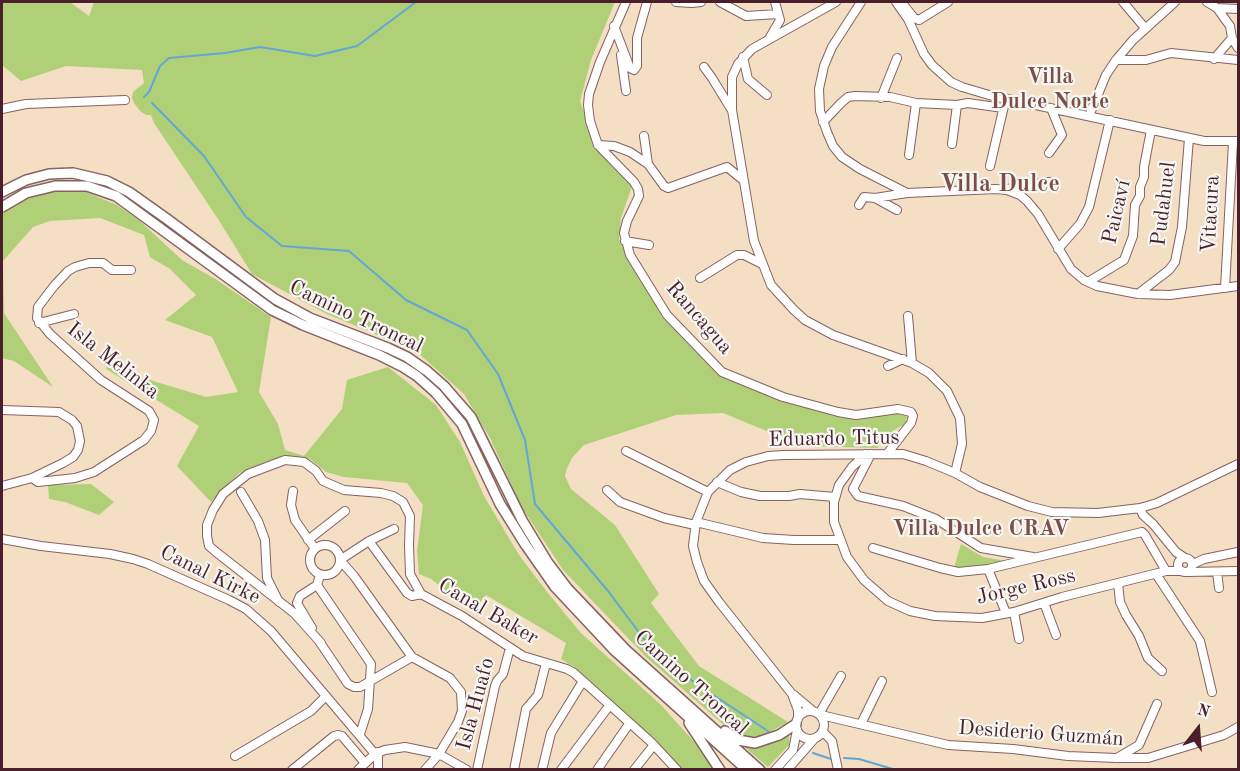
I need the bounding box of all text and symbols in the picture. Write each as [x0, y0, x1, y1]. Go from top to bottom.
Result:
district label: Villa Dulce Norte [991, 64, 1109, 116]
street label: Pudahuel [1146, 160, 1182, 248]
district label: Villa Dulce [940, 171, 1060, 199]
street label: Vitacura [1196, 174, 1226, 254]
street label: Paicaví [1097, 177, 1137, 247]
street label: Camino Troncal [285, 275, 427, 359]
street label: Rancagua [660, 276, 738, 360]
street label: Isla Melinka [62, 317, 164, 405]
street label: Eduardo Titus [768, 425, 900, 453]
district label: Villa Dulce CRAV [893, 516, 1069, 542]
street label: Canal Kirke [156, 540, 264, 610]
street label: Jorge Ross [974, 563, 1078, 611]
street label: Canal Baker [433, 573, 543, 651]
street label: Camino Troncal [629, 625, 753, 741]
street label: Isla Huafo [452, 655, 500, 753]
north arrow [1168, 699, 1228, 759]
text: N [1195, 702, 1211, 721]
street label: Desiderio Guzmán [957, 716, 1125, 752]

